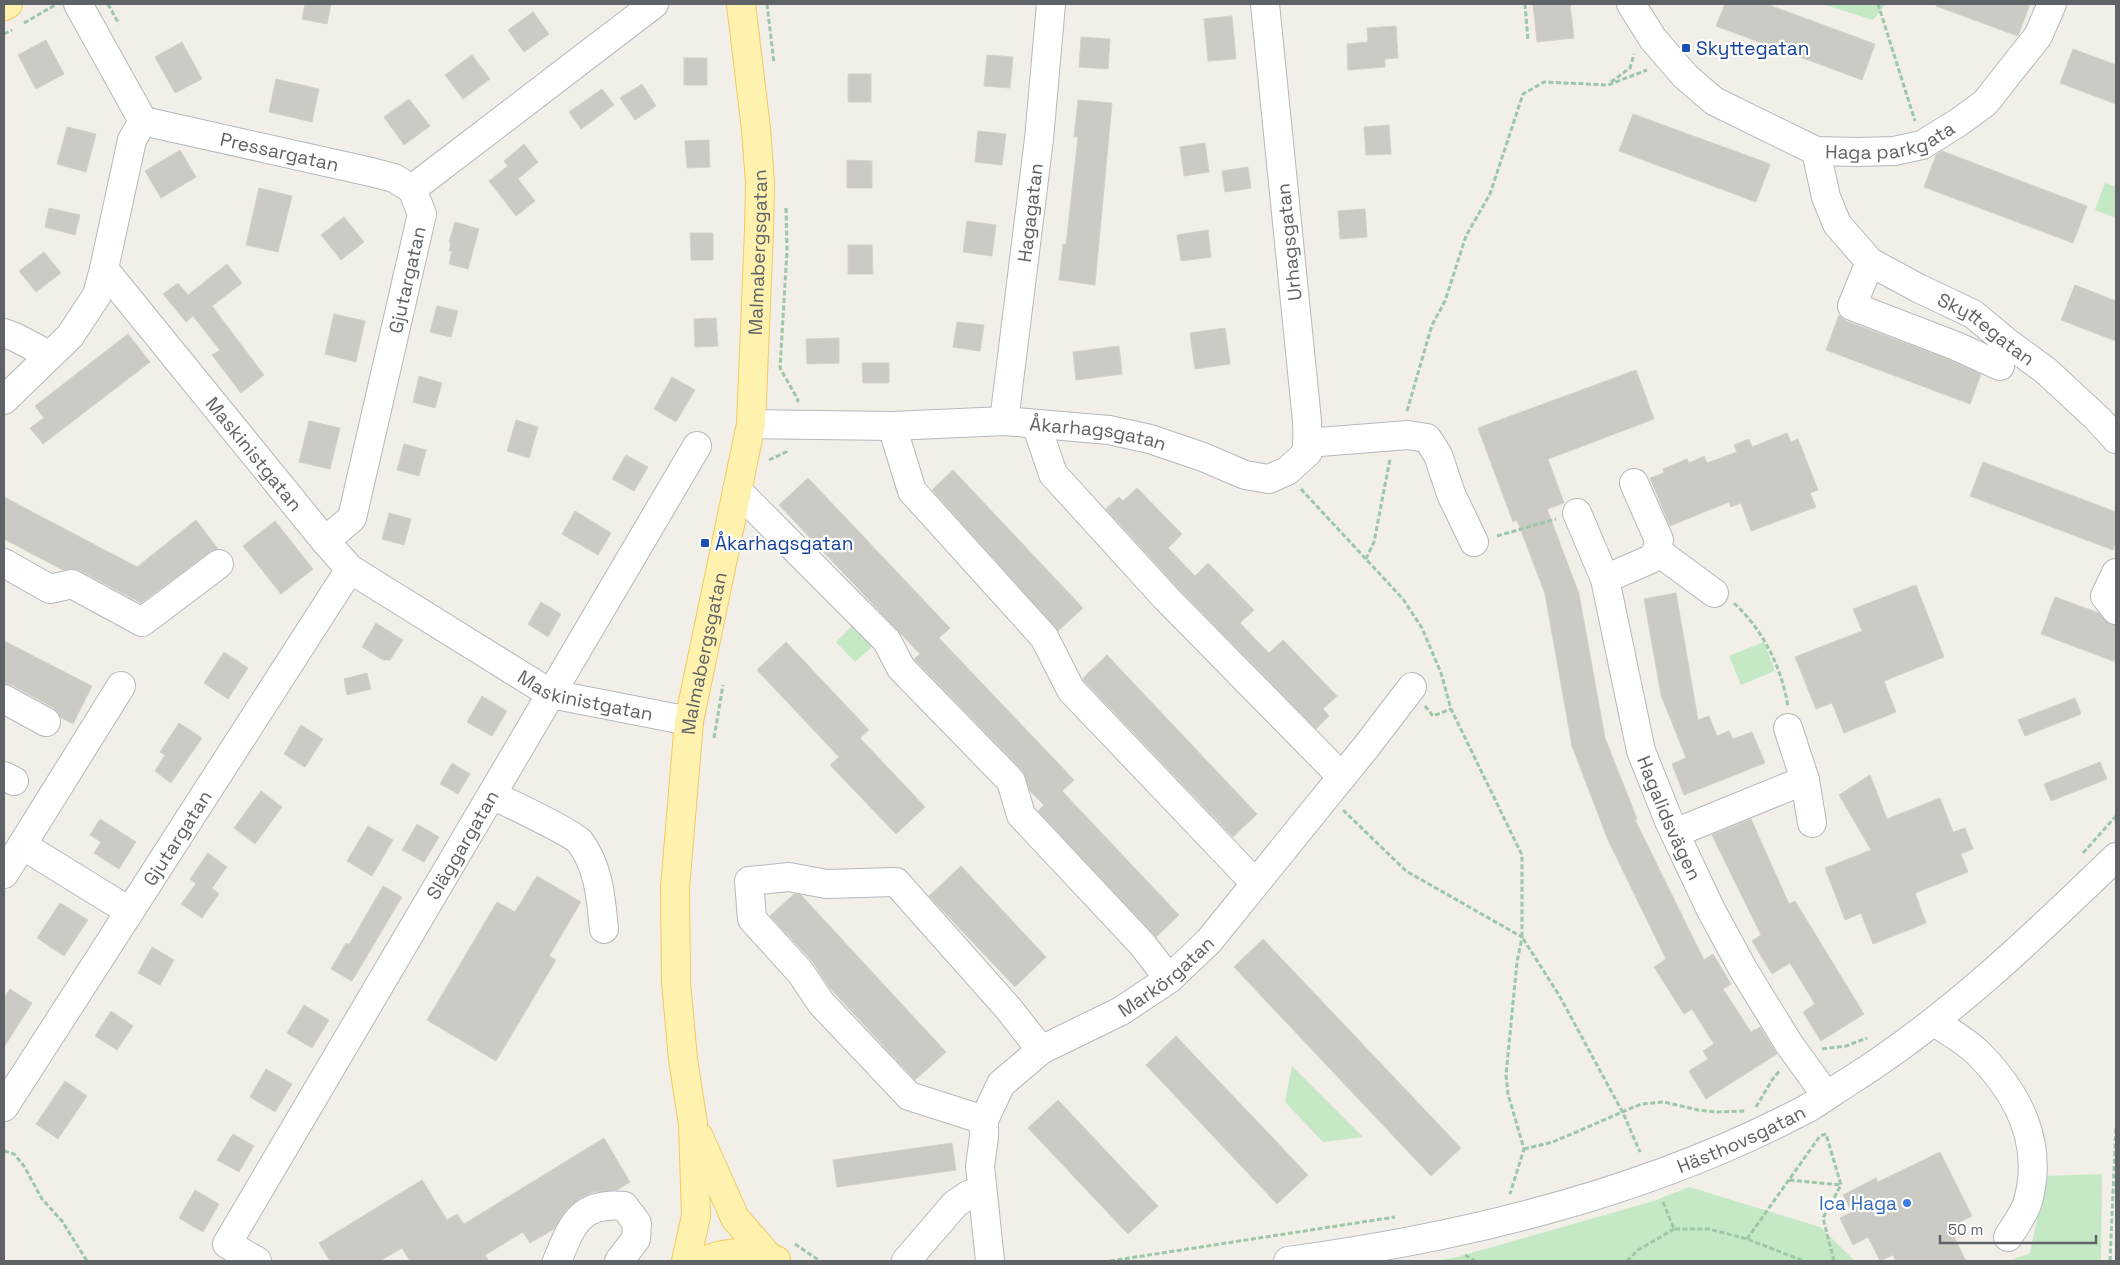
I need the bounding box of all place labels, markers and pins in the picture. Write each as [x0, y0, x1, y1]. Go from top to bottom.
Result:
place label: Skyttegatan [1696, 36, 1809, 61]
marker: Skyttegatan [1680, 42, 1692, 54]
place label: Åkarhagsgatan [715, 531, 853, 556]
marker: Åkarhagsgatan [699, 537, 711, 549]
place label: Ica Haga [1819, 1191, 1897, 1216]
marker: Ica Haga [1901, 1197, 1913, 1209]

